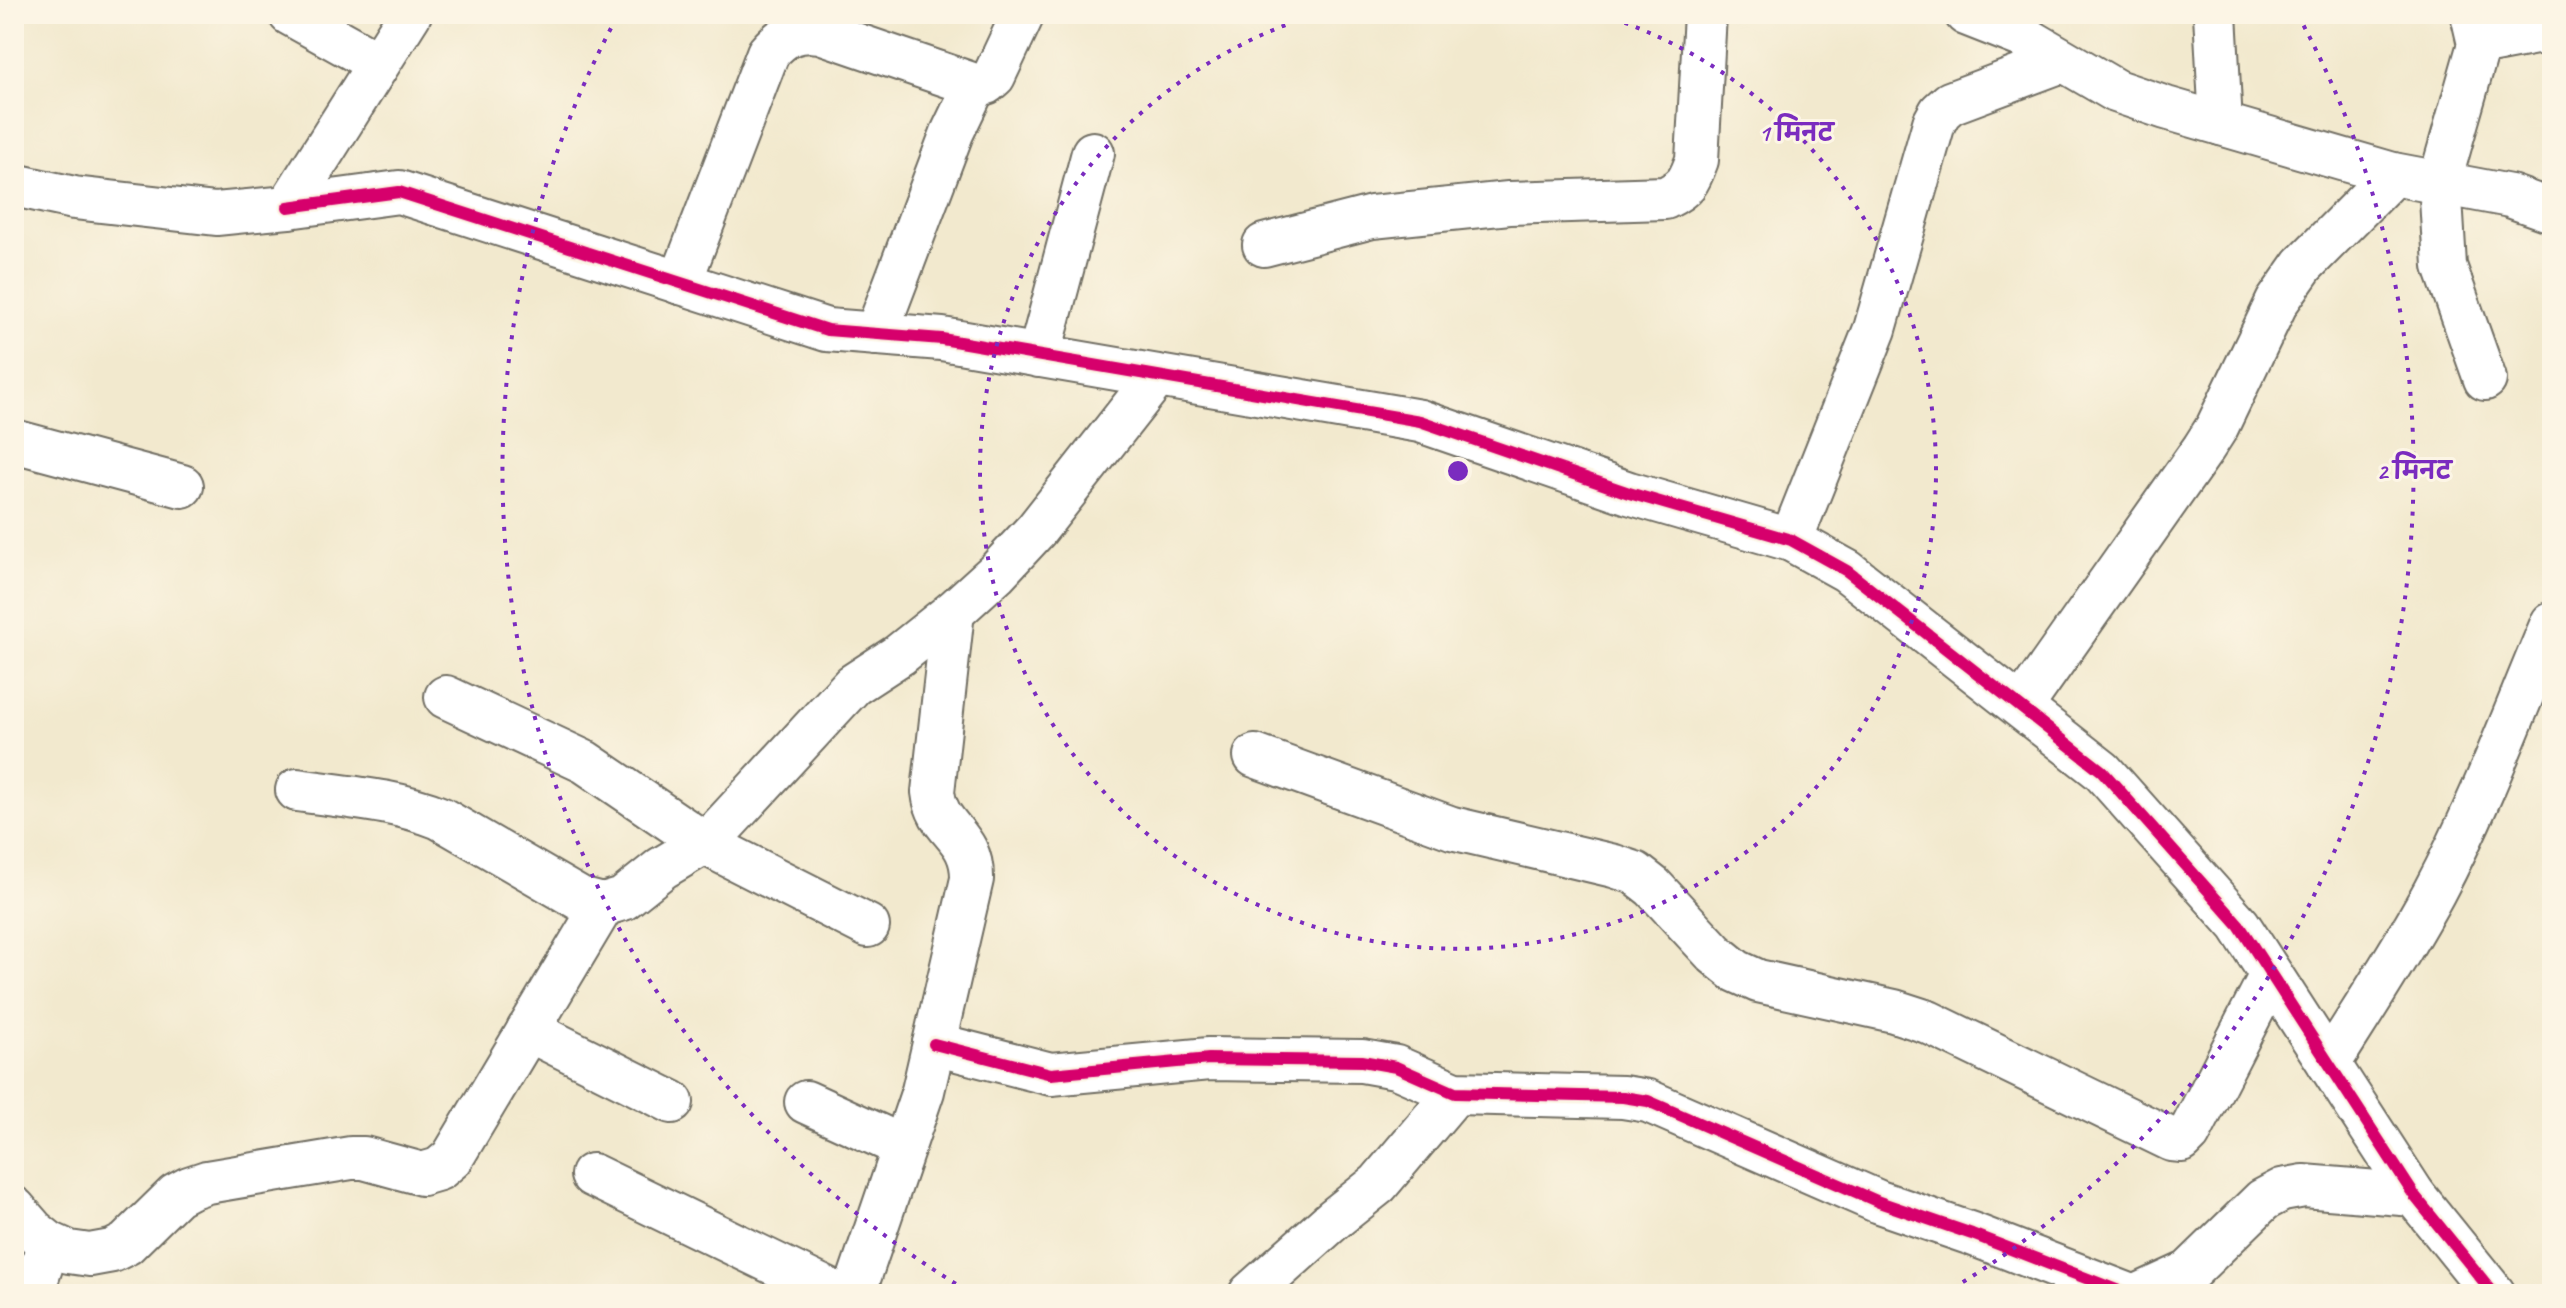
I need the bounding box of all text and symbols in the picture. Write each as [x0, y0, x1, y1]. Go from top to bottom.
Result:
text: 1 मिनट [1759, 113, 1836, 148]
text: 2 मिनट [2377, 451, 2454, 486]
centre of rings [1444, 457, 1472, 485]

